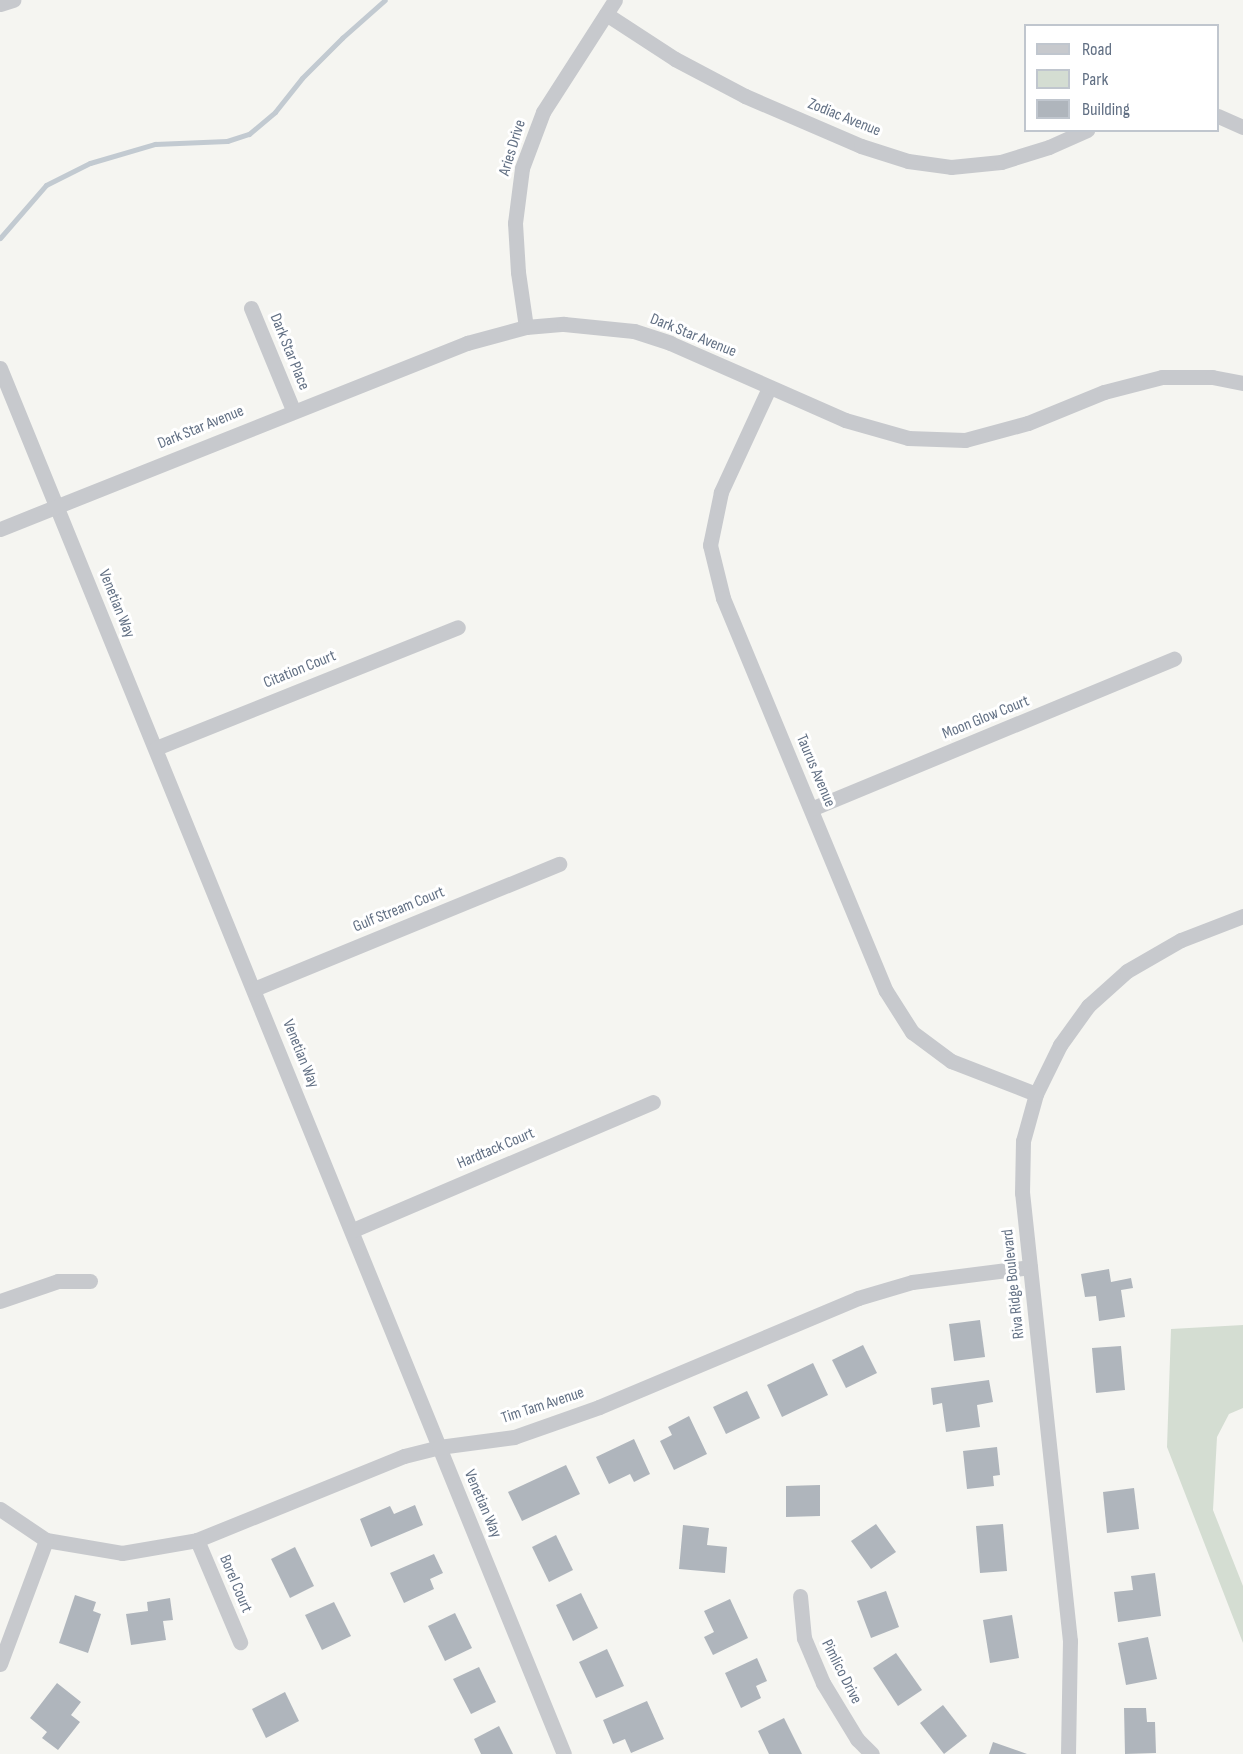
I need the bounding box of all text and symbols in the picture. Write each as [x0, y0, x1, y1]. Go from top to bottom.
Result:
legend [1024, 24, 1219, 132]
text: Road [1082, 39, 1112, 60]
text: Park [1082, 69, 1108, 90]
street label: Zodiac Avenue [805, 95, 883, 141]
text: Building [1082, 99, 1130, 120]
street label: Aries Drive [495, 118, 531, 178]
street label: Dark Star Avenue [647, 310, 739, 362]
street label: Dark Star Place [265, 311, 313, 393]
street label: Dark Star Avenue [155, 402, 247, 454]
street label: Venetian Way [94, 567, 138, 641]
street label: Citation Court [261, 647, 339, 693]
street label: Moon Glow Court [940, 692, 1032, 744]
street label: Taurus Avenue [791, 732, 839, 810]
street label: Gulf Stream Court [350, 883, 448, 937]
street label: Venetian Way [278, 1017, 322, 1091]
street label: Hardtack Court [455, 1124, 537, 1174]
street label: Riva Ridge Boulevard [999, 1228, 1029, 1340]
street label: Tim Tam Avenue [499, 1384, 587, 1428]
street label: Venetian Way [459, 1467, 505, 1541]
street label: Borel Court [214, 1552, 256, 1616]
street label: Pimlico Drive [817, 1637, 865, 1707]

